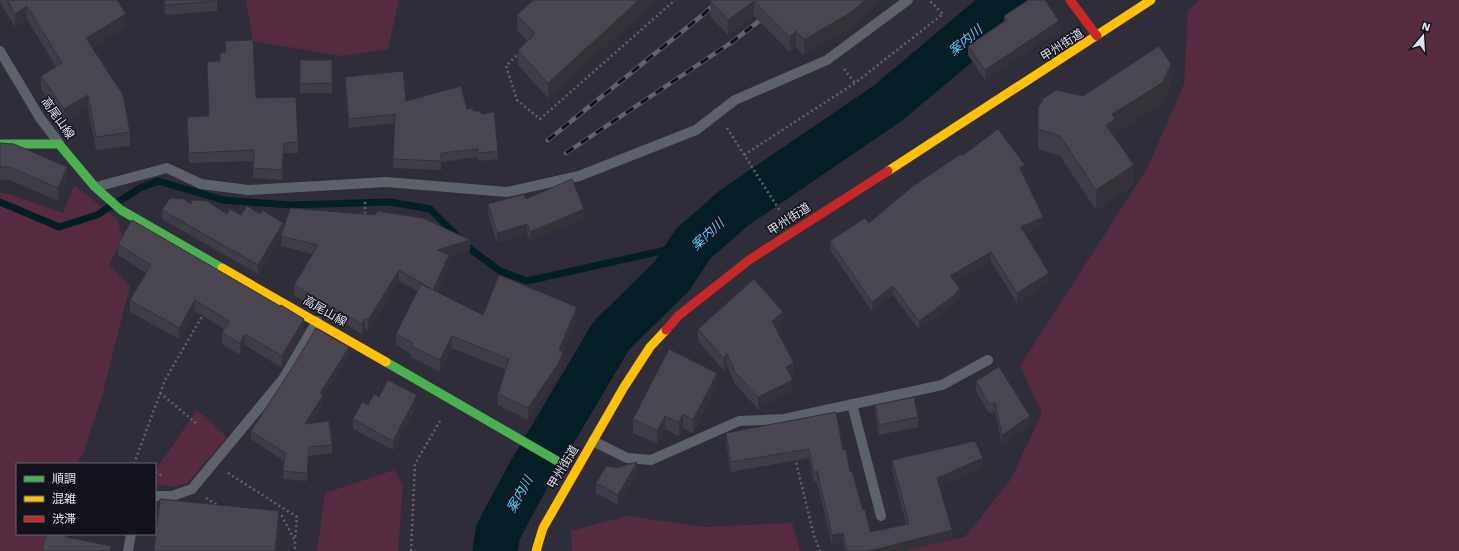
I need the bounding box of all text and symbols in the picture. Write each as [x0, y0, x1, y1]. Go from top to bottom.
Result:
north arrow [1403, 16, 1443, 56]
text: N [1420, 20, 1432, 34]
water label: 案内川 [946, 21, 987, 59]
street label: 甲州街道 [1038, 26, 1086, 64]
street label: 高尾山線 [38, 94, 78, 142]
street label: 甲州街道 [765, 200, 813, 238]
water label: 案内川 [688, 214, 728, 253]
street label: 高尾山線 [301, 293, 349, 329]
street label: 甲州街道 [545, 443, 581, 491]
legend [16, 463, 156, 535]
text: 順調 [52, 472, 76, 486]
water label: 案内川 [503, 472, 536, 515]
text: 混雑 [52, 492, 76, 506]
text: 渋滞 [52, 512, 76, 526]

